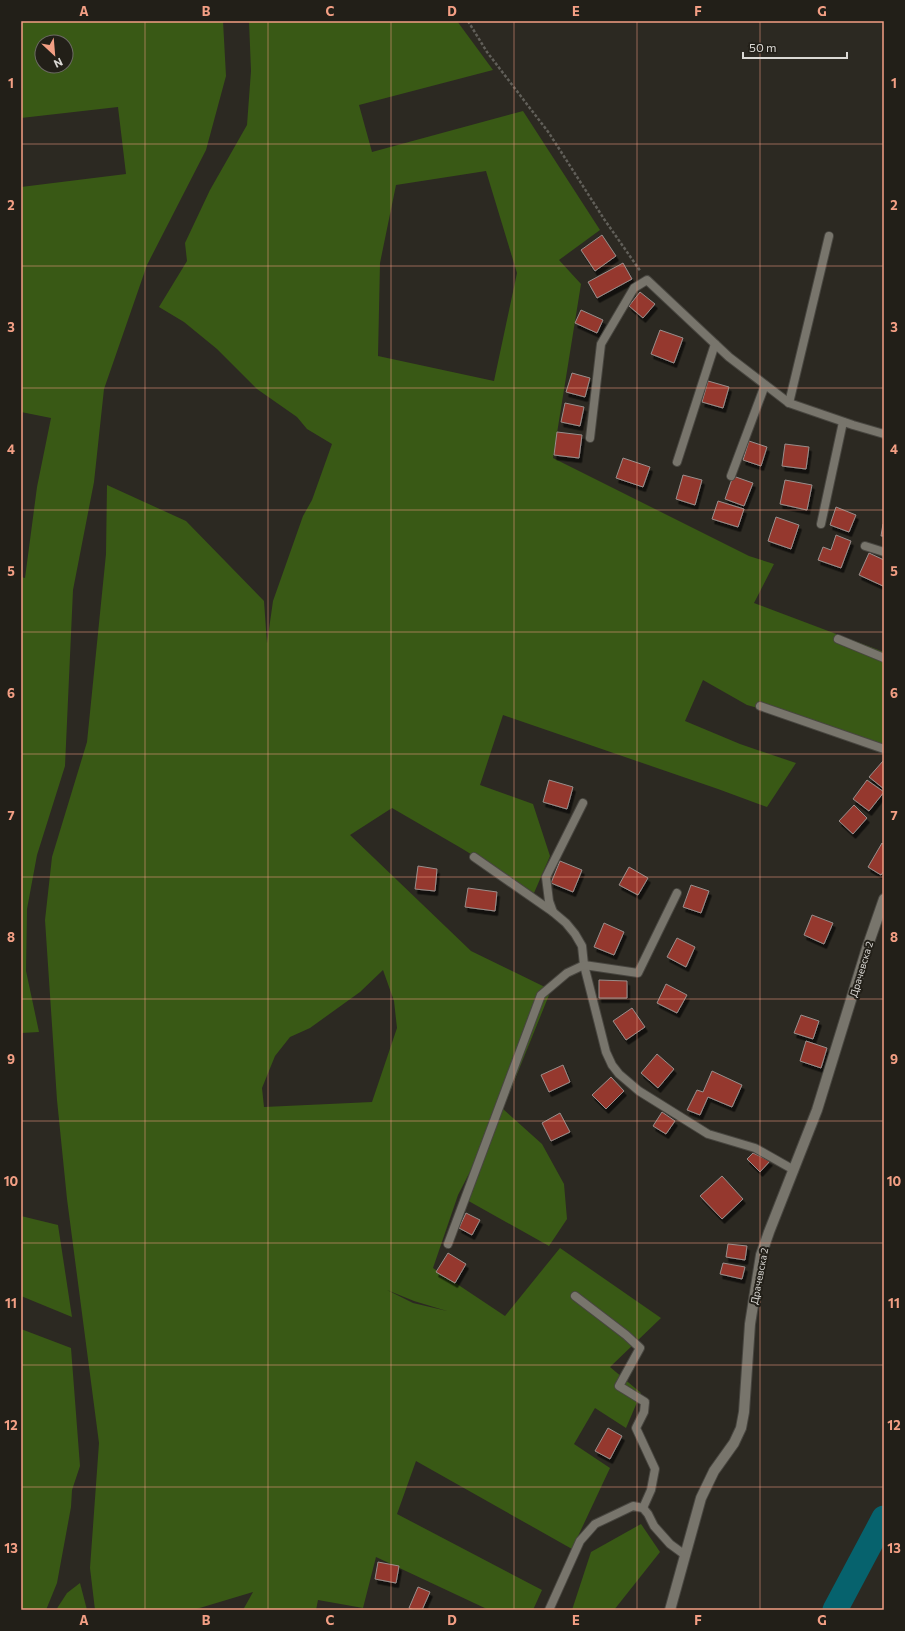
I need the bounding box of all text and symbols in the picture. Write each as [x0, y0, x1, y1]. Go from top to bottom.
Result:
text: A [79, 3, 89, 19]
text: B [202, 3, 211, 19]
text: C [326, 3, 335, 19]
text: D [447, 3, 457, 19]
text: E [572, 3, 580, 19]
text: F [694, 3, 702, 19]
text: G [817, 3, 827, 19]
north arrow [34, 34, 74, 74]
scale bar [743, 34, 847, 60]
text: 50 m [749, 40, 777, 54]
text: N [52, 56, 65, 71]
text: 1 [8, 75, 14, 91]
text: 1 [891, 75, 897, 91]
text: 2 [7, 197, 15, 213]
text: 2 [890, 197, 898, 213]
text: 3 [7, 319, 15, 335]
text: 3 [890, 319, 898, 335]
text: 4 [7, 441, 15, 457]
text: 4 [890, 441, 898, 457]
text: 5 [7, 563, 15, 579]
text: 5 [890, 563, 898, 579]
text: 6 [7, 685, 15, 701]
text: 6 [890, 685, 898, 701]
text: 7 [7, 807, 15, 823]
text: 7 [890, 807, 898, 823]
text: 8 [7, 929, 15, 945]
text: 8 [890, 929, 898, 945]
street label: Драчевска 2 [847, 939, 875, 998]
text: 9 [7, 1051, 15, 1067]
text: 9 [890, 1051, 898, 1067]
text: 10 [4, 1173, 19, 1189]
text: 10 [887, 1173, 902, 1189]
street label: Драчевска 2 [748, 1246, 770, 1305]
text: 11 [5, 1295, 17, 1311]
text: 11 [888, 1295, 900, 1311]
text: 12 [4, 1417, 18, 1433]
text: 12 [887, 1417, 901, 1433]
text: 13 [4, 1540, 18, 1556]
text: 13 [887, 1540, 901, 1556]
text: A [79, 1612, 89, 1628]
text: B [202, 1612, 211, 1628]
text: C [326, 1612, 335, 1628]
text: D [447, 1612, 457, 1628]
text: E [572, 1612, 580, 1628]
text: F [694, 1612, 702, 1628]
text: G [817, 1612, 827, 1628]

